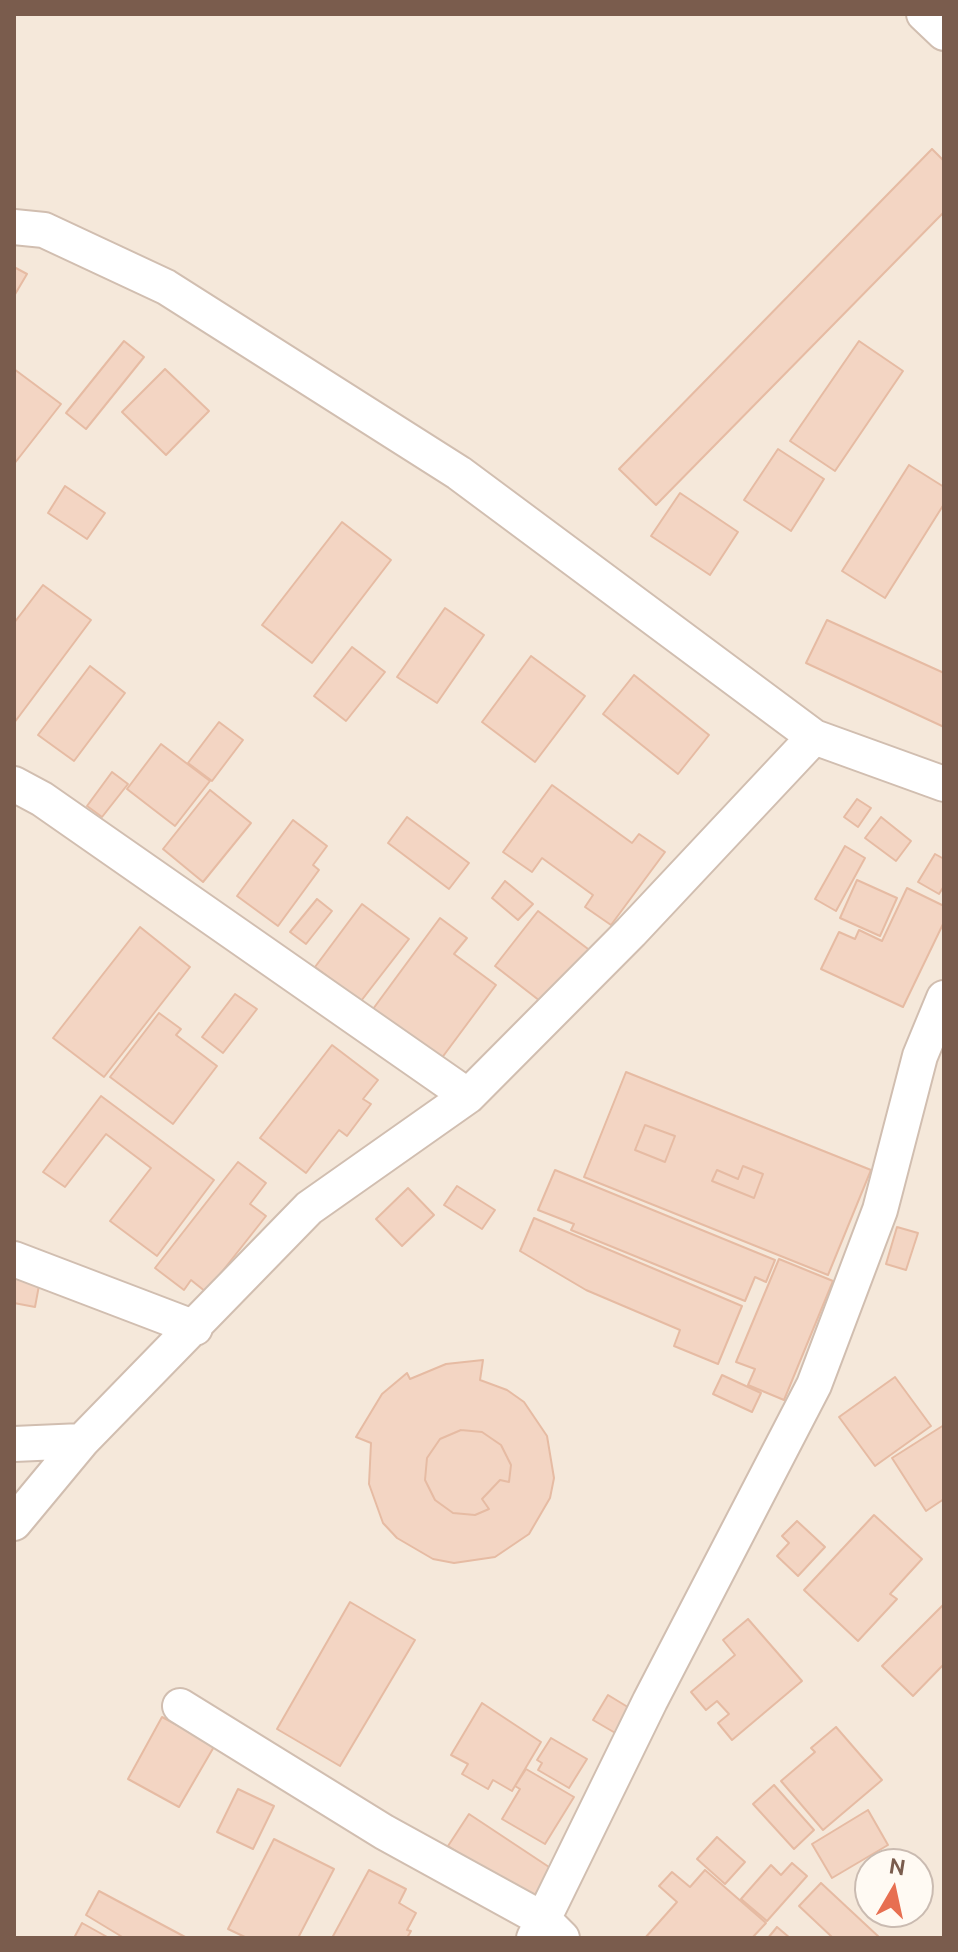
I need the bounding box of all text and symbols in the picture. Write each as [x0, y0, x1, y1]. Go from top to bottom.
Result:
north arrow [854, 1848, 934, 1928]
text: N [887, 1852, 908, 1879]

